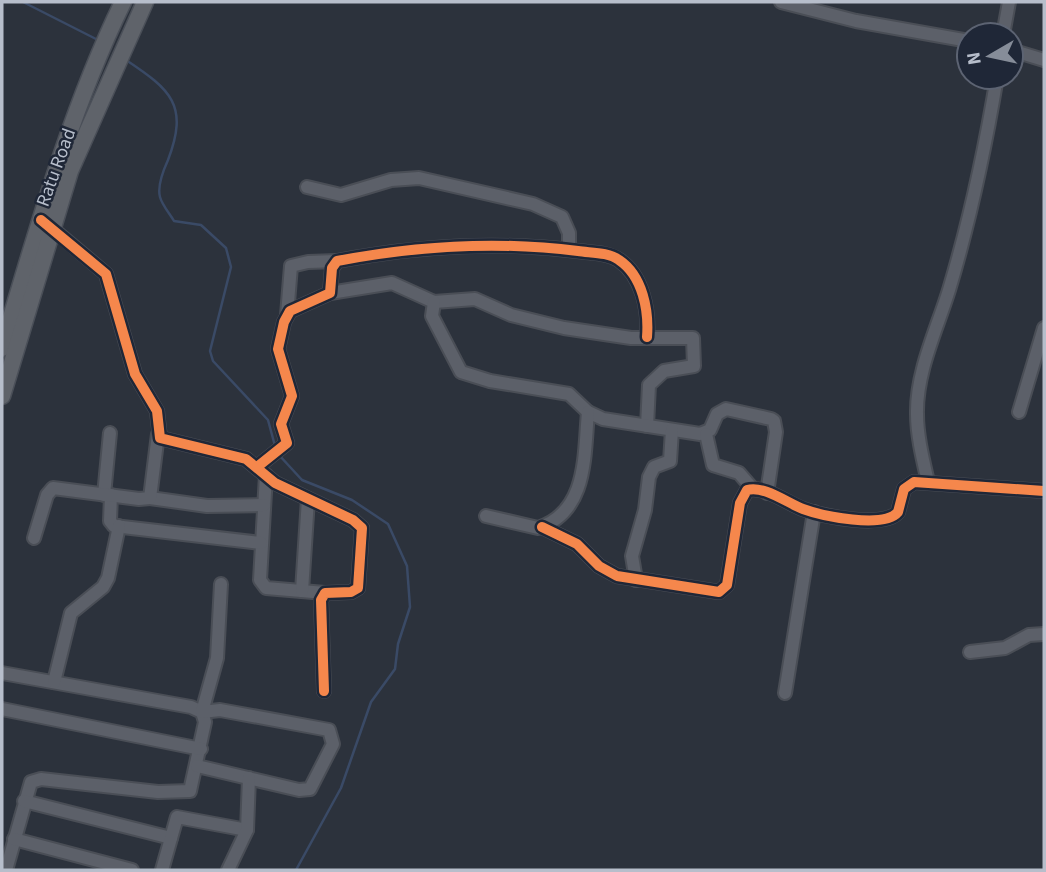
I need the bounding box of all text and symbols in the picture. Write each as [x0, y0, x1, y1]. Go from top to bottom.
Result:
north arrow [955, 21, 1025, 91]
text: N [960, 50, 989, 67]
street label: Ratu Road [30, 125, 83, 210]

